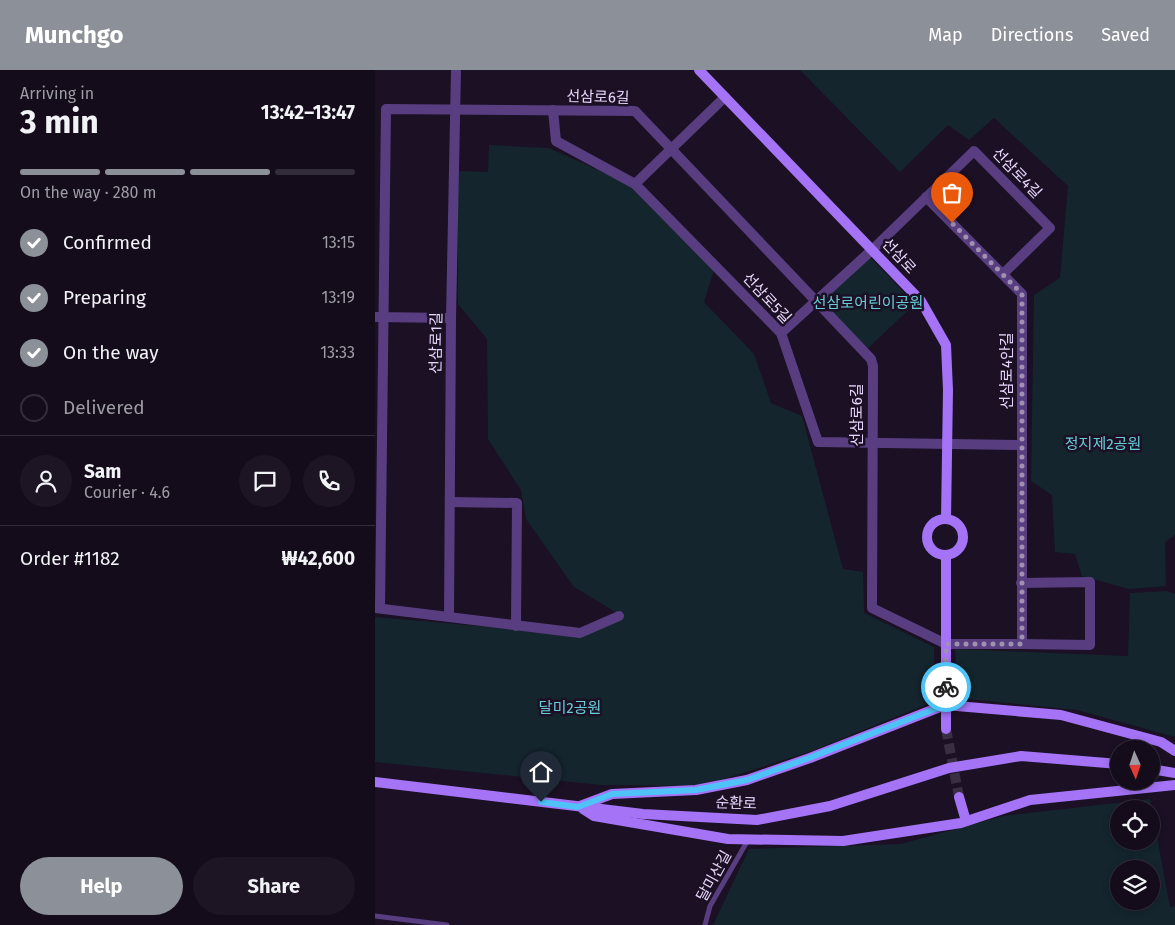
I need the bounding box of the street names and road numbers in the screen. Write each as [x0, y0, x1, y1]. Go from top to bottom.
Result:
street label: 선삼로6길 [566, 87, 630, 107]
street label: 선삼로4길 [989, 144, 1045, 202]
street label: 선삼로 [878, 235, 920, 277]
street label: 선삼로5길 [739, 269, 795, 327]
street label: 선삼로1길 [426, 312, 446, 374]
street label: 선삼로4안길 [998, 333, 1016, 409]
street label: 선삼로6길 [848, 383, 866, 447]
street label: 순환로 [715, 793, 757, 813]
street label: 달미산길 [693, 847, 735, 905]

